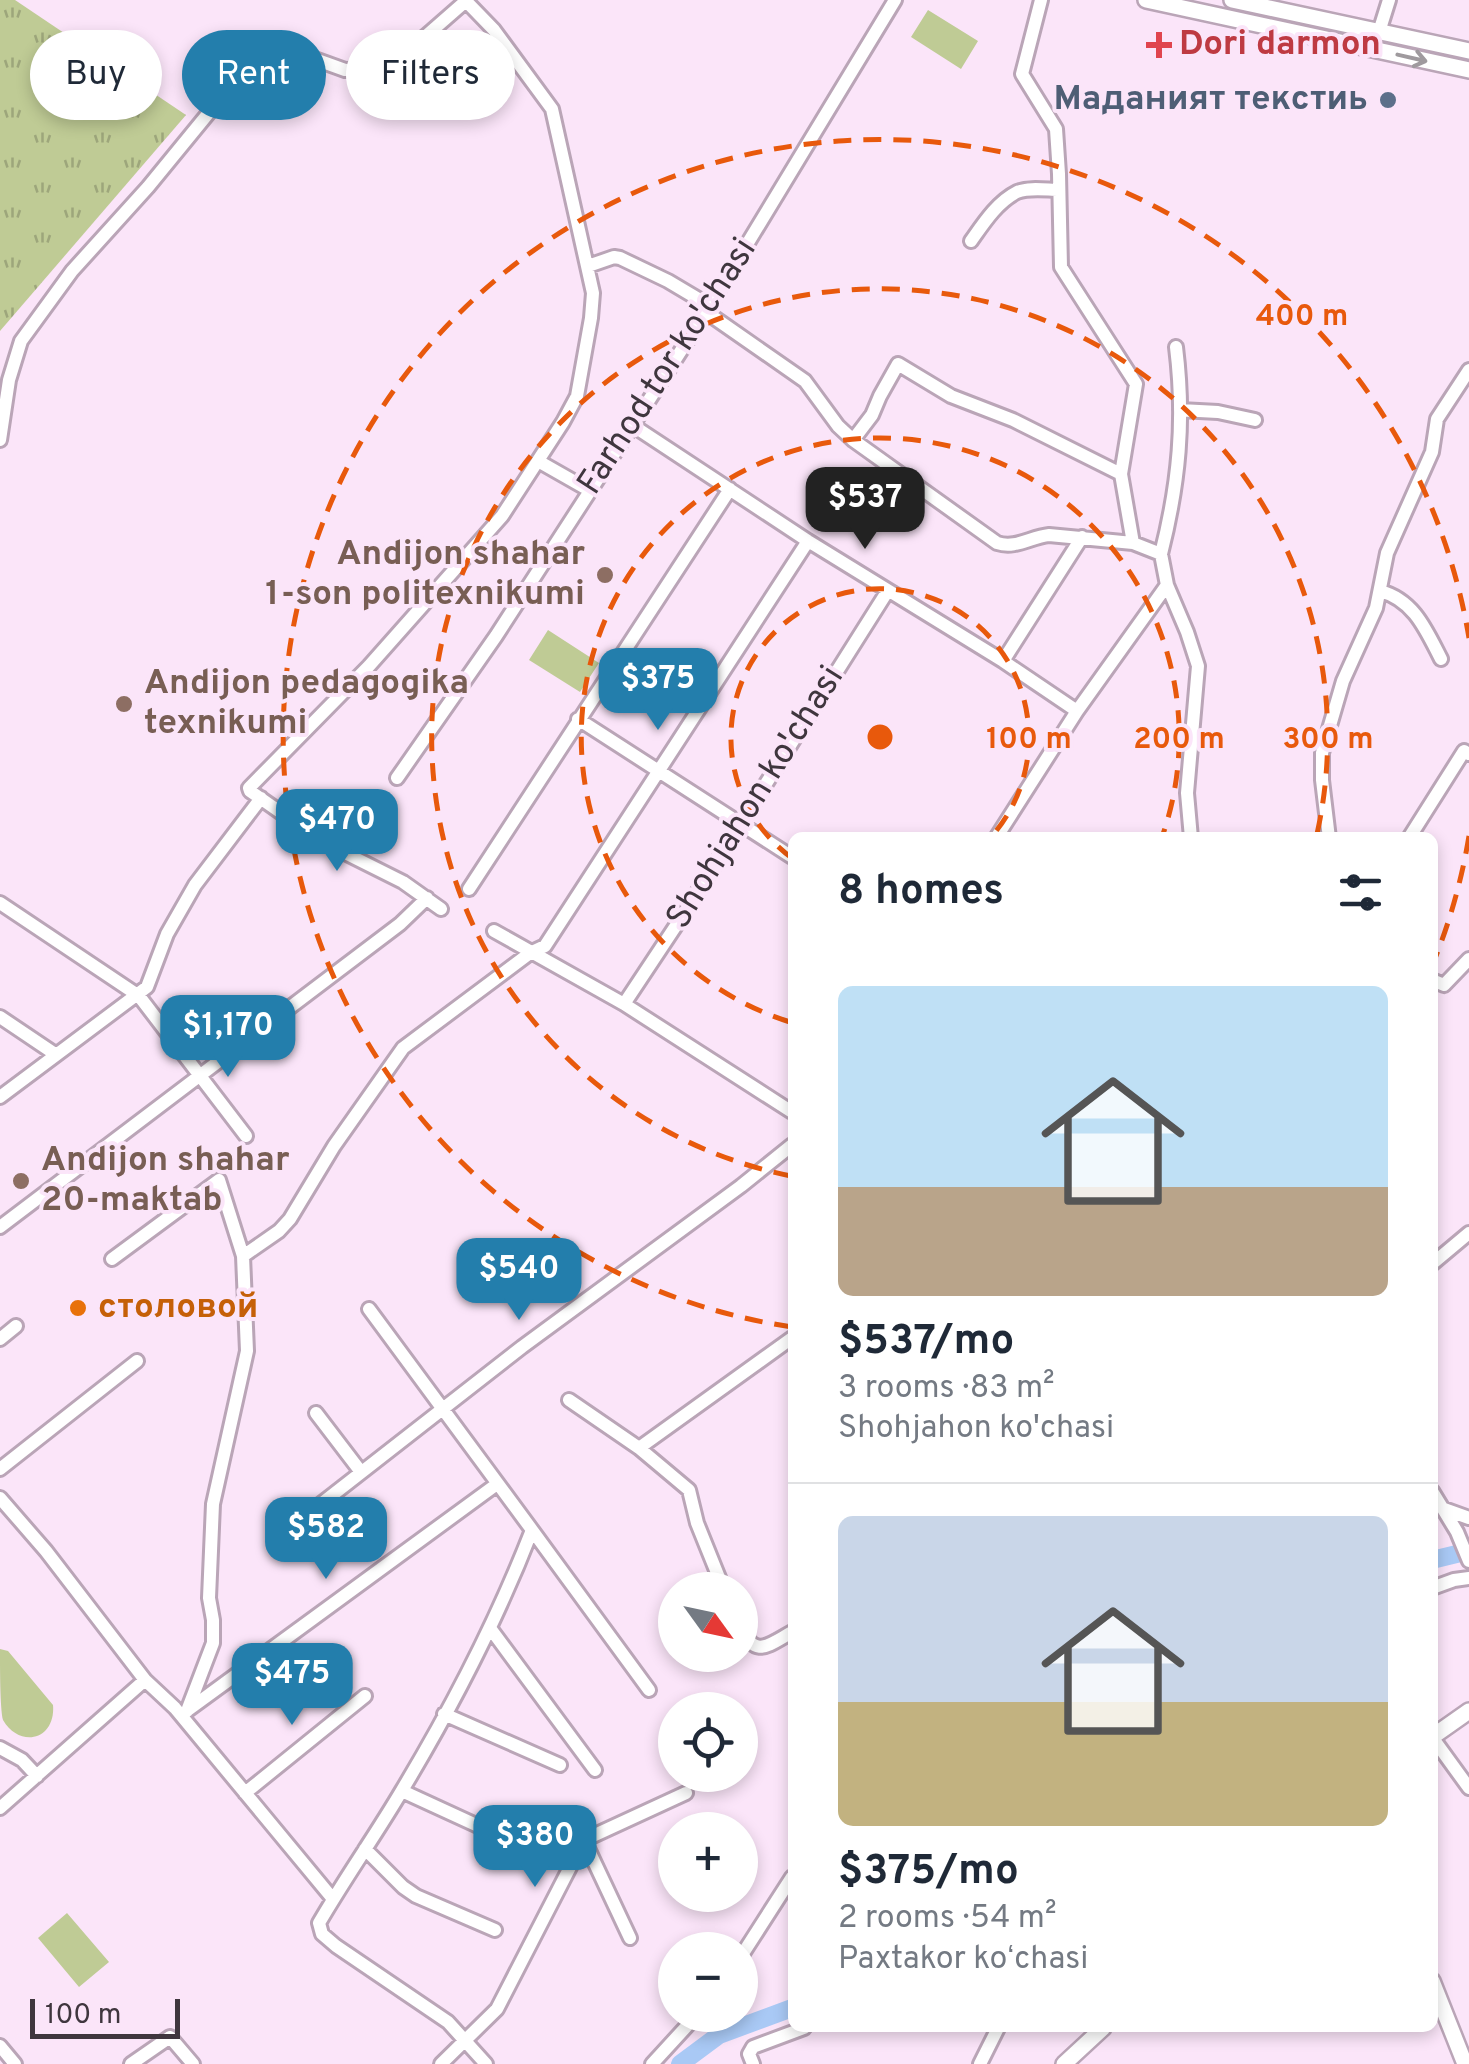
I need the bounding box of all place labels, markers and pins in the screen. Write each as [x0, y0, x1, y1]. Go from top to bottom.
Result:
place label: Dori darmon [1179, 23, 1381, 67]
marker: Dori darmon [1148, 34, 1170, 56]
place label: Маданият текстиь [1053, 78, 1368, 122]
marker: Маданият текстиь [1377, 89, 1399, 111]
pin: $537 [806, 467, 924, 552]
place label: Andijon shahar 1-son politexnikumi [265, 533, 585, 617]
marker: Andijon shahar 1-son politexnikumi [594, 564, 616, 586]
pin: $375 [599, 648, 717, 733]
place label: Andijon pedagogika texnikumi [144, 662, 469, 746]
marker: Andijon pedagogika texnikumi [113, 693, 135, 715]
centre of rings [862, 719, 898, 755]
pin: $470 [278, 789, 396, 874]
pin: $1,170 [147, 995, 309, 1080]
place label: Andijon shahar 20-maktab [41, 1139, 290, 1223]
marker: Andijon shahar 20-maktab [10, 1170, 32, 1192]
pin: $540 [460, 1238, 578, 1323]
place label: столовой [98, 1286, 258, 1330]
marker: столовой [67, 1297, 89, 1319]
pin: $582 [267, 1497, 385, 1582]
pin: $475 [233, 1643, 351, 1728]
pin: $380 [476, 1805, 594, 1890]

